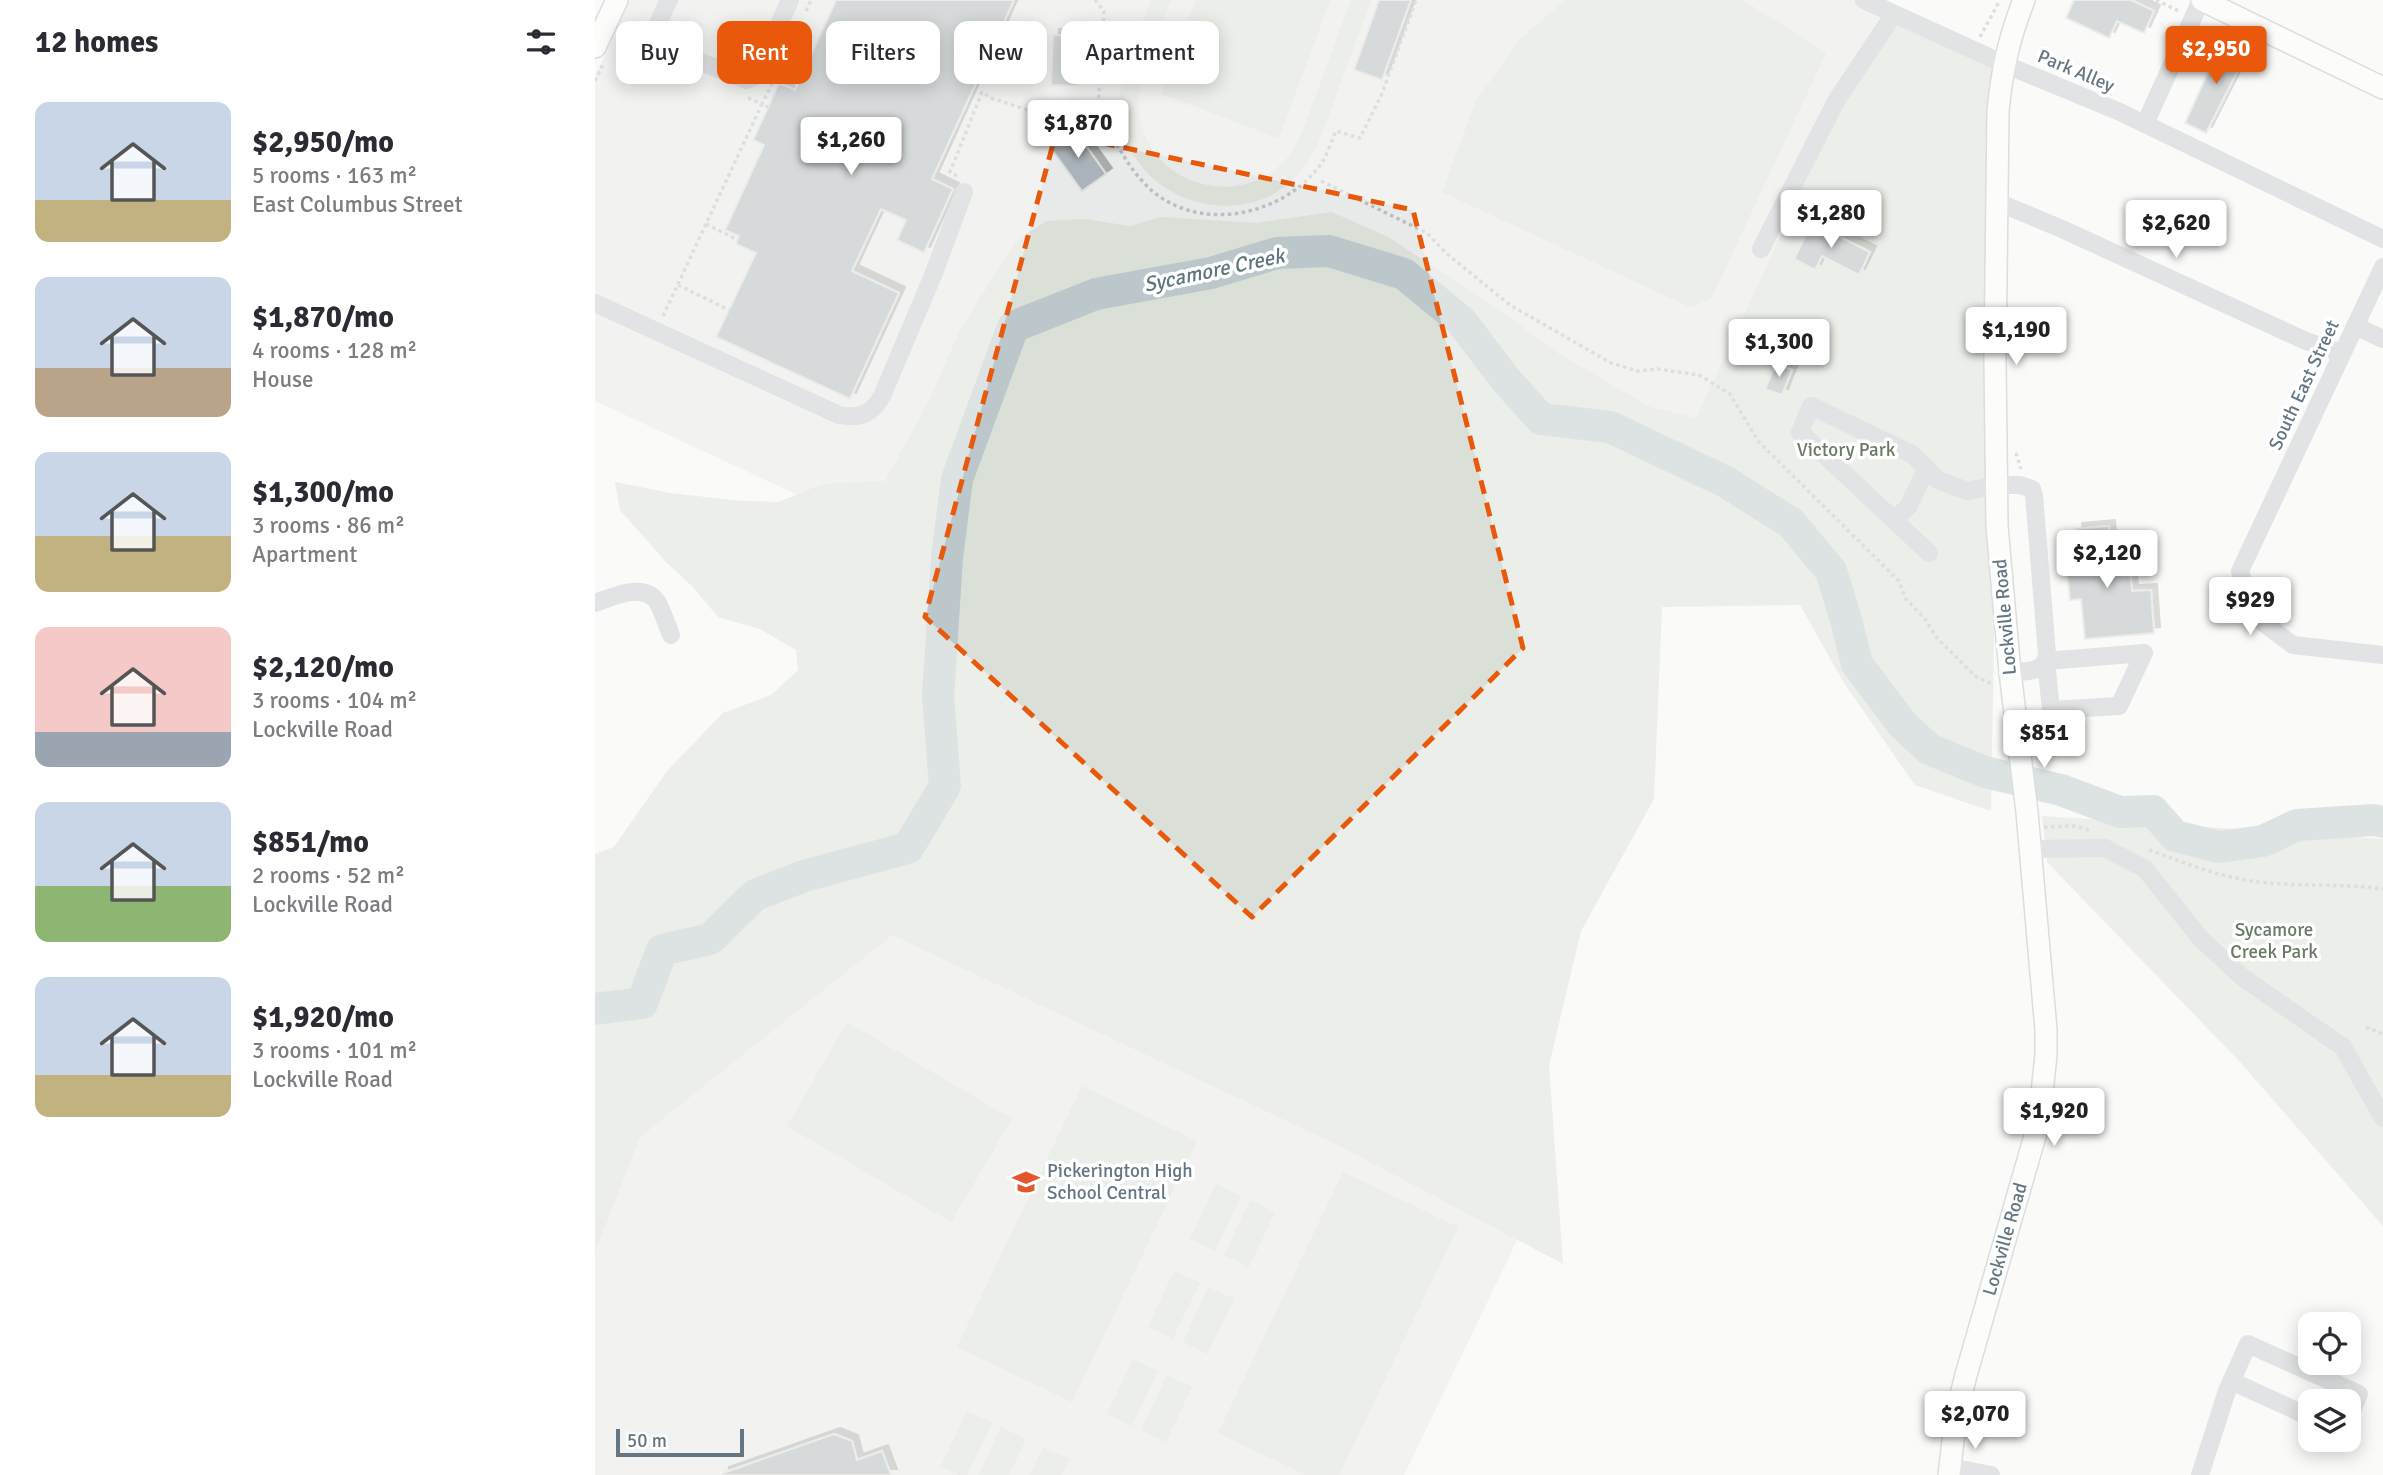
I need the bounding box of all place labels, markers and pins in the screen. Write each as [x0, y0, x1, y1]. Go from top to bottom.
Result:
pin: $2,950 [2159, 27, 2273, 86]
pin: $1,870 [1021, 100, 1135, 160]
pin: $1,260 [794, 118, 908, 177]
pin: $1,280 [1774, 190, 1888, 250]
pin: $2,620 [2119, 201, 2233, 260]
pin: $1,190 [1959, 308, 2073, 367]
pin: $1,300 [1722, 320, 1836, 379]
pin: $2,120 [2050, 530, 2164, 590]
pin: $929 [2209, 578, 2291, 637]
pin: $851 [2003, 710, 2085, 770]
pin: $1,920 [1997, 1088, 2111, 1148]
place label: Pickerington High School Central [1047, 1159, 1193, 1205]
school or university icon: Pickerington High School Central [1011, 1167, 1041, 1197]
pin: $2,070 [1918, 1392, 2032, 1451]

